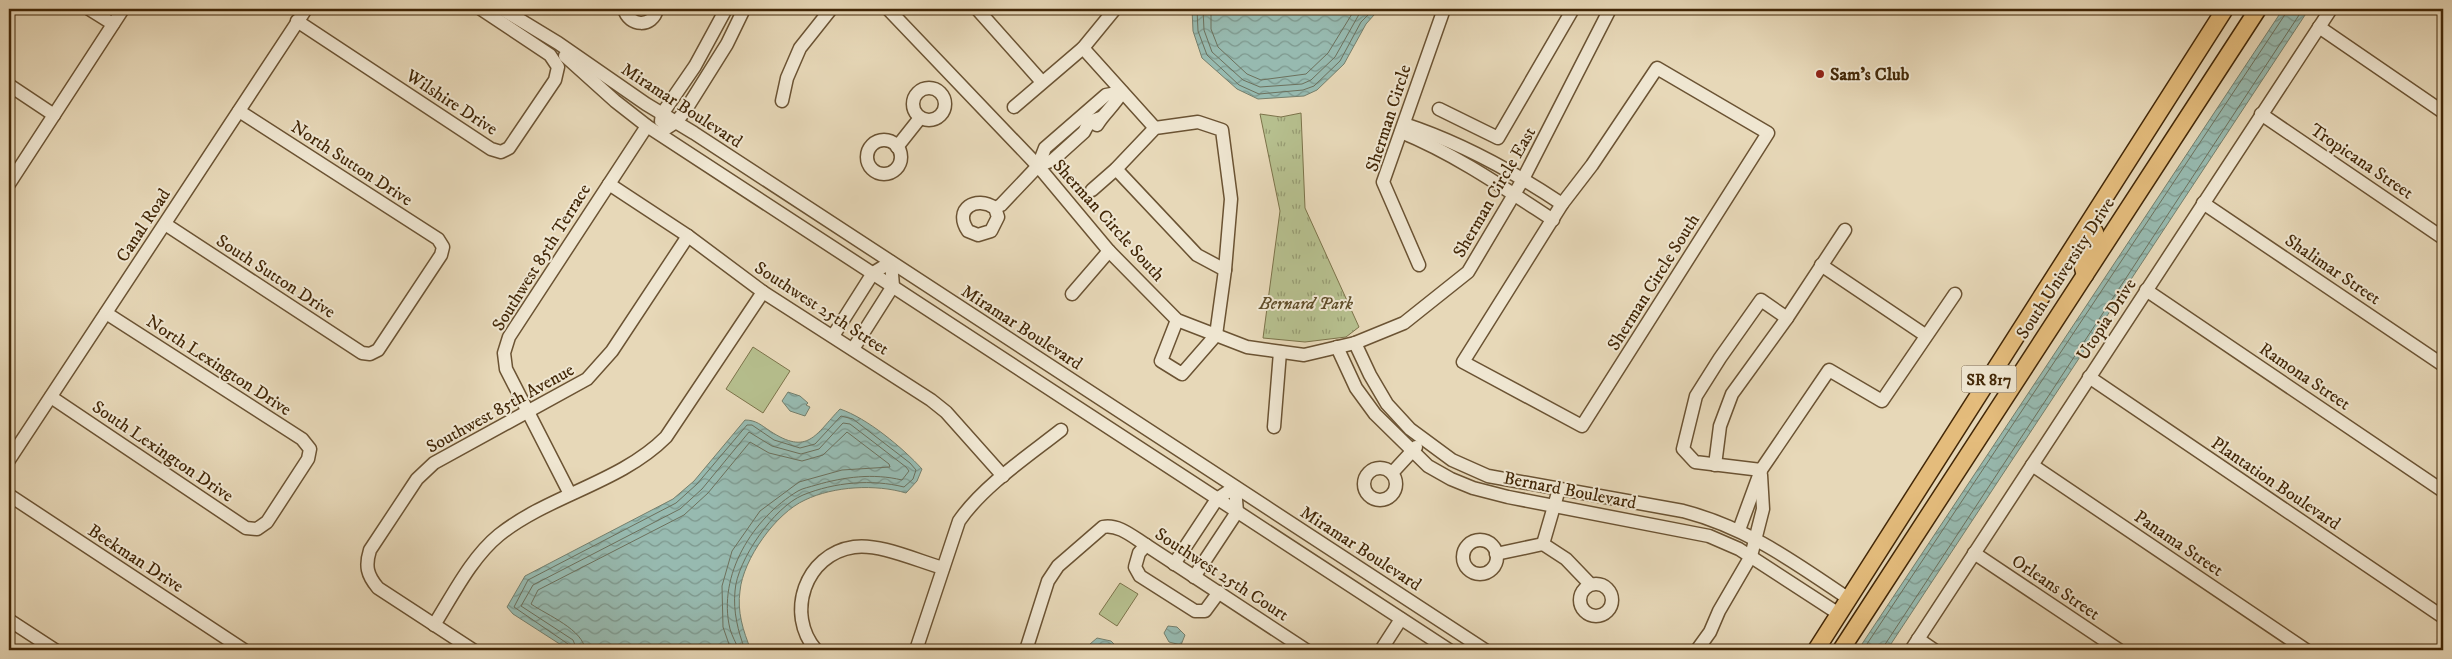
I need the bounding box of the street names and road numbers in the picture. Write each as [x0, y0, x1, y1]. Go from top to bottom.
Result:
street label: Miramar Boulevard [617, 58, 746, 153]
street label: Sherman Circle [1361, 62, 1417, 175]
street label: Wilshire Drive [401, 65, 501, 141]
street label: North Sutton Drive [286, 116, 416, 211]
street label: Tropicana Street [2306, 119, 2417, 205]
street label: Sherman Circle East [1449, 123, 1541, 262]
street label: Sherman Circle South [1048, 155, 1169, 287]
street label: Southwest 85th Terrace [488, 180, 596, 335]
street label: Canal Road [112, 185, 176, 266]
street label: South University Drive [2012, 194, 2120, 343]
street label: Sherman Circle South [1603, 210, 1705, 355]
street label: South Sutton Drive [212, 230, 339, 324]
street label: Shalimar Street [2280, 230, 2385, 310]
street label: Southwest 25th Street [750, 257, 893, 361]
street label: Utopia Drive [2072, 274, 2141, 365]
street label: Miramar Boulevard [957, 280, 1086, 375]
street label: North Lexington Drive [142, 311, 295, 421]
street label: Ramona Street [2255, 338, 2354, 416]
street label: Southwest 85th Avenue [423, 359, 578, 459]
road number: SR 817 [1962, 366, 2016, 392]
street label: South Lexington Drive [88, 396, 237, 507]
street label: Plantation Boulevard [2207, 432, 2344, 535]
street label: Bernard Boulevard [1501, 467, 1638, 515]
street label: Miramar Boulevard [1296, 501, 1425, 596]
street label: Panama Street [2130, 506, 2227, 582]
street label: Beekman Drive [83, 520, 187, 598]
street label: Southwest 25th Court [1150, 523, 1293, 626]
street label: Orleans Street [2007, 550, 2104, 625]

